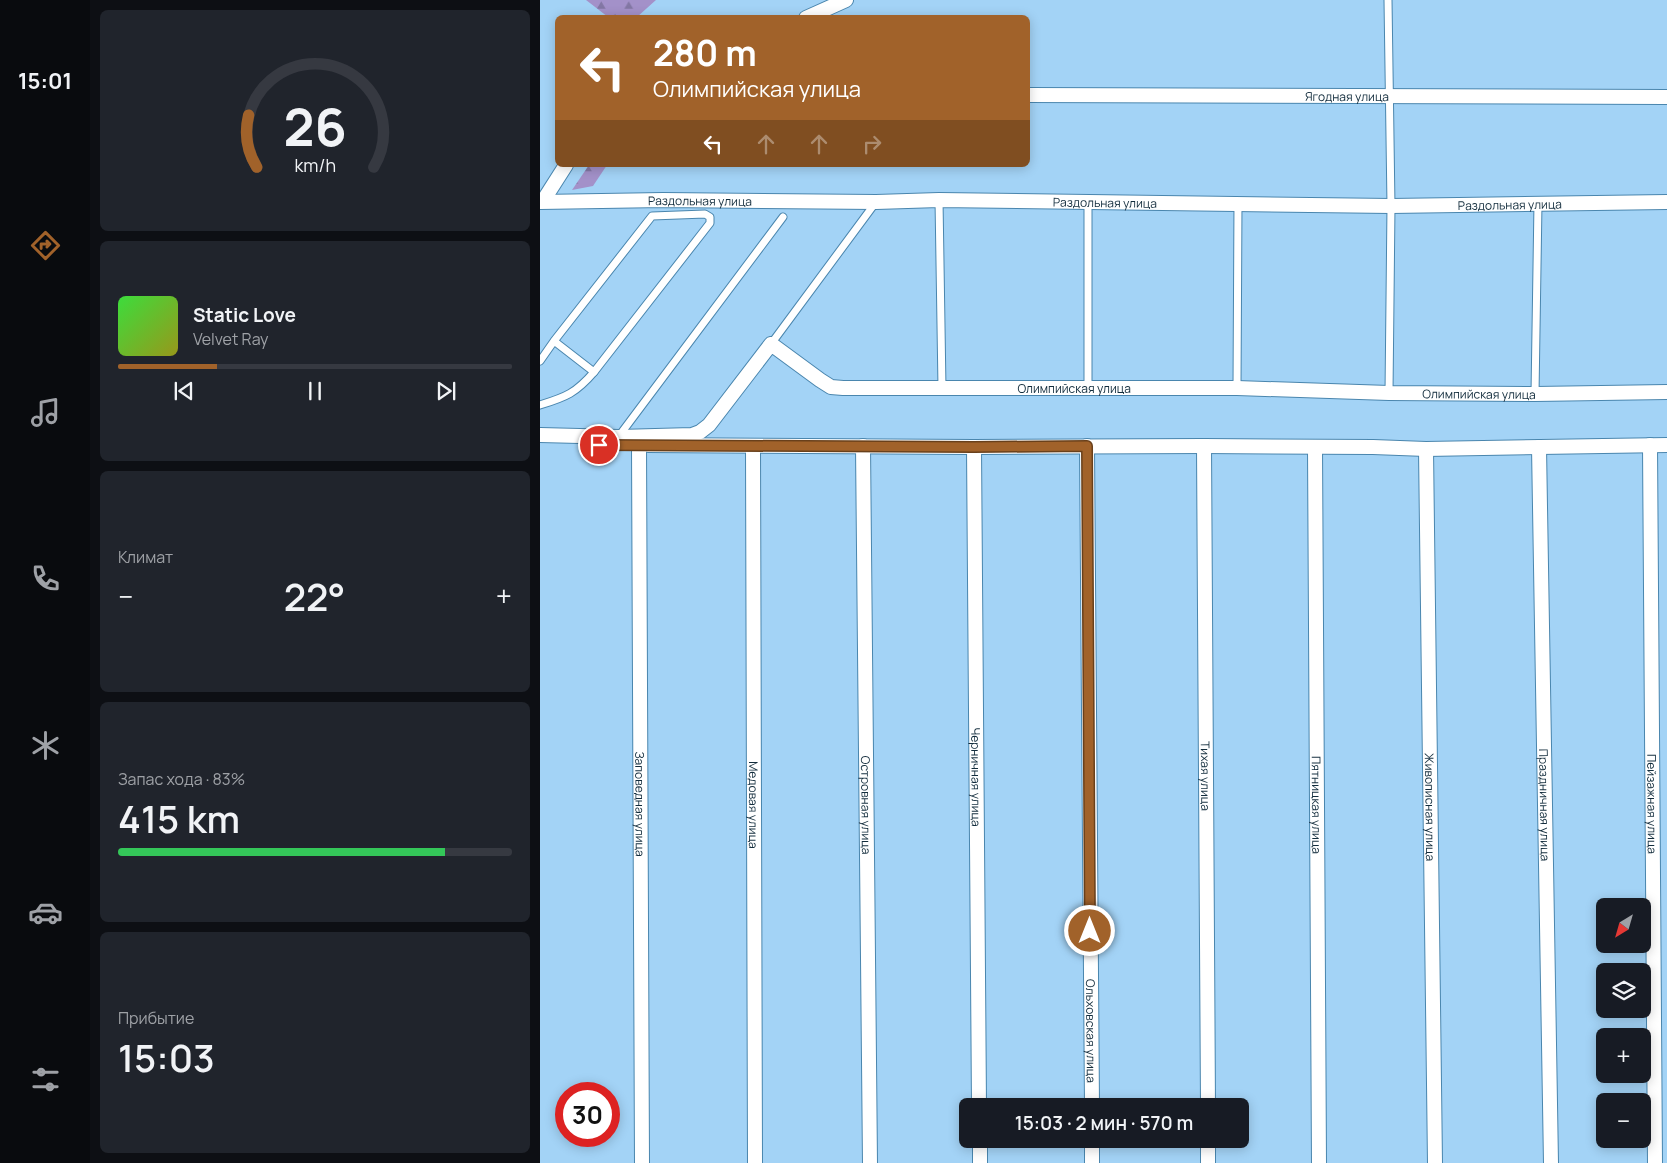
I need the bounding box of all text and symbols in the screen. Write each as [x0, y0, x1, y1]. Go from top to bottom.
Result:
text: 280 m [653, 29, 757, 77]
icon: left [570, 35, 635, 100]
text: 15:01 [18, 66, 72, 96]
text: Олимпийская улица [653, 74, 861, 104]
street label: Ягодная улица [1305, 87, 1389, 105]
text: 26 [283, 91, 347, 162]
icon: left [699, 130, 727, 158]
icon: ahead [752, 130, 780, 158]
icon: ahead [805, 130, 833, 158]
icon: right [858, 130, 886, 158]
text: km/h [294, 153, 336, 177]
street label: Раздольная улица [648, 191, 752, 209]
street label: Раздольная улица [1053, 193, 1157, 211]
street label: Раздольная улица [1458, 195, 1562, 214]
icon: directions [28, 228, 63, 263]
text: Static Love [193, 302, 296, 328]
text: Velvet Ray [193, 328, 269, 350]
icon: previous [170, 377, 198, 405]
icon: pause [301, 377, 329, 405]
icon: next [432, 377, 460, 405]
street label: Олимпийская улица [1017, 380, 1131, 397]
street label: Олимпийская улица [1422, 385, 1536, 403]
icon: music [28, 395, 63, 430]
pin [578, 424, 620, 466]
icon: arrive [585, 431, 613, 459]
text: Климат [118, 546, 173, 568]
icon: phone [28, 561, 63, 596]
text: 22° [284, 570, 345, 622]
text: − [118, 577, 133, 615]
text: + [496, 577, 512, 615]
street label: Черничная улица [968, 727, 985, 827]
icon: climate [28, 728, 63, 763]
street label: Тихая улица [1197, 741, 1215, 811]
street label: Праздничная улица [1536, 749, 1554, 861]
street label: Заповедная улица [632, 751, 649, 857]
street label: Живописная улица [1421, 753, 1440, 861]
street label: Пейзажная улица [1644, 754, 1661, 854]
street label: Островная улица [858, 756, 875, 854]
street label: Пятницкая улица [1308, 756, 1326, 854]
street label: Медовая улица [745, 761, 763, 849]
text: Запас хода · 83% [118, 768, 245, 790]
text: 415 km [118, 792, 240, 844]
icon: car [28, 895, 63, 930]
north arrow [1596, 898, 1651, 952]
map controls [1596, 898, 1651, 1148]
position arrow [1063, 904, 1115, 956]
button: layers [1596, 963, 1651, 1018]
street label: Ольховская улица [1083, 979, 1100, 1083]
text: Прибытие [118, 1007, 194, 1029]
button: + [1596, 1028, 1651, 1083]
text: 15:03 [118, 1031, 215, 1083]
icon: filters [28, 1062, 63, 1097]
speed limit sign: 30 [555, 1082, 620, 1147]
button: − [1596, 1093, 1651, 1148]
text: 15:03 · 2 мин · 570 m [1015, 1110, 1193, 1136]

